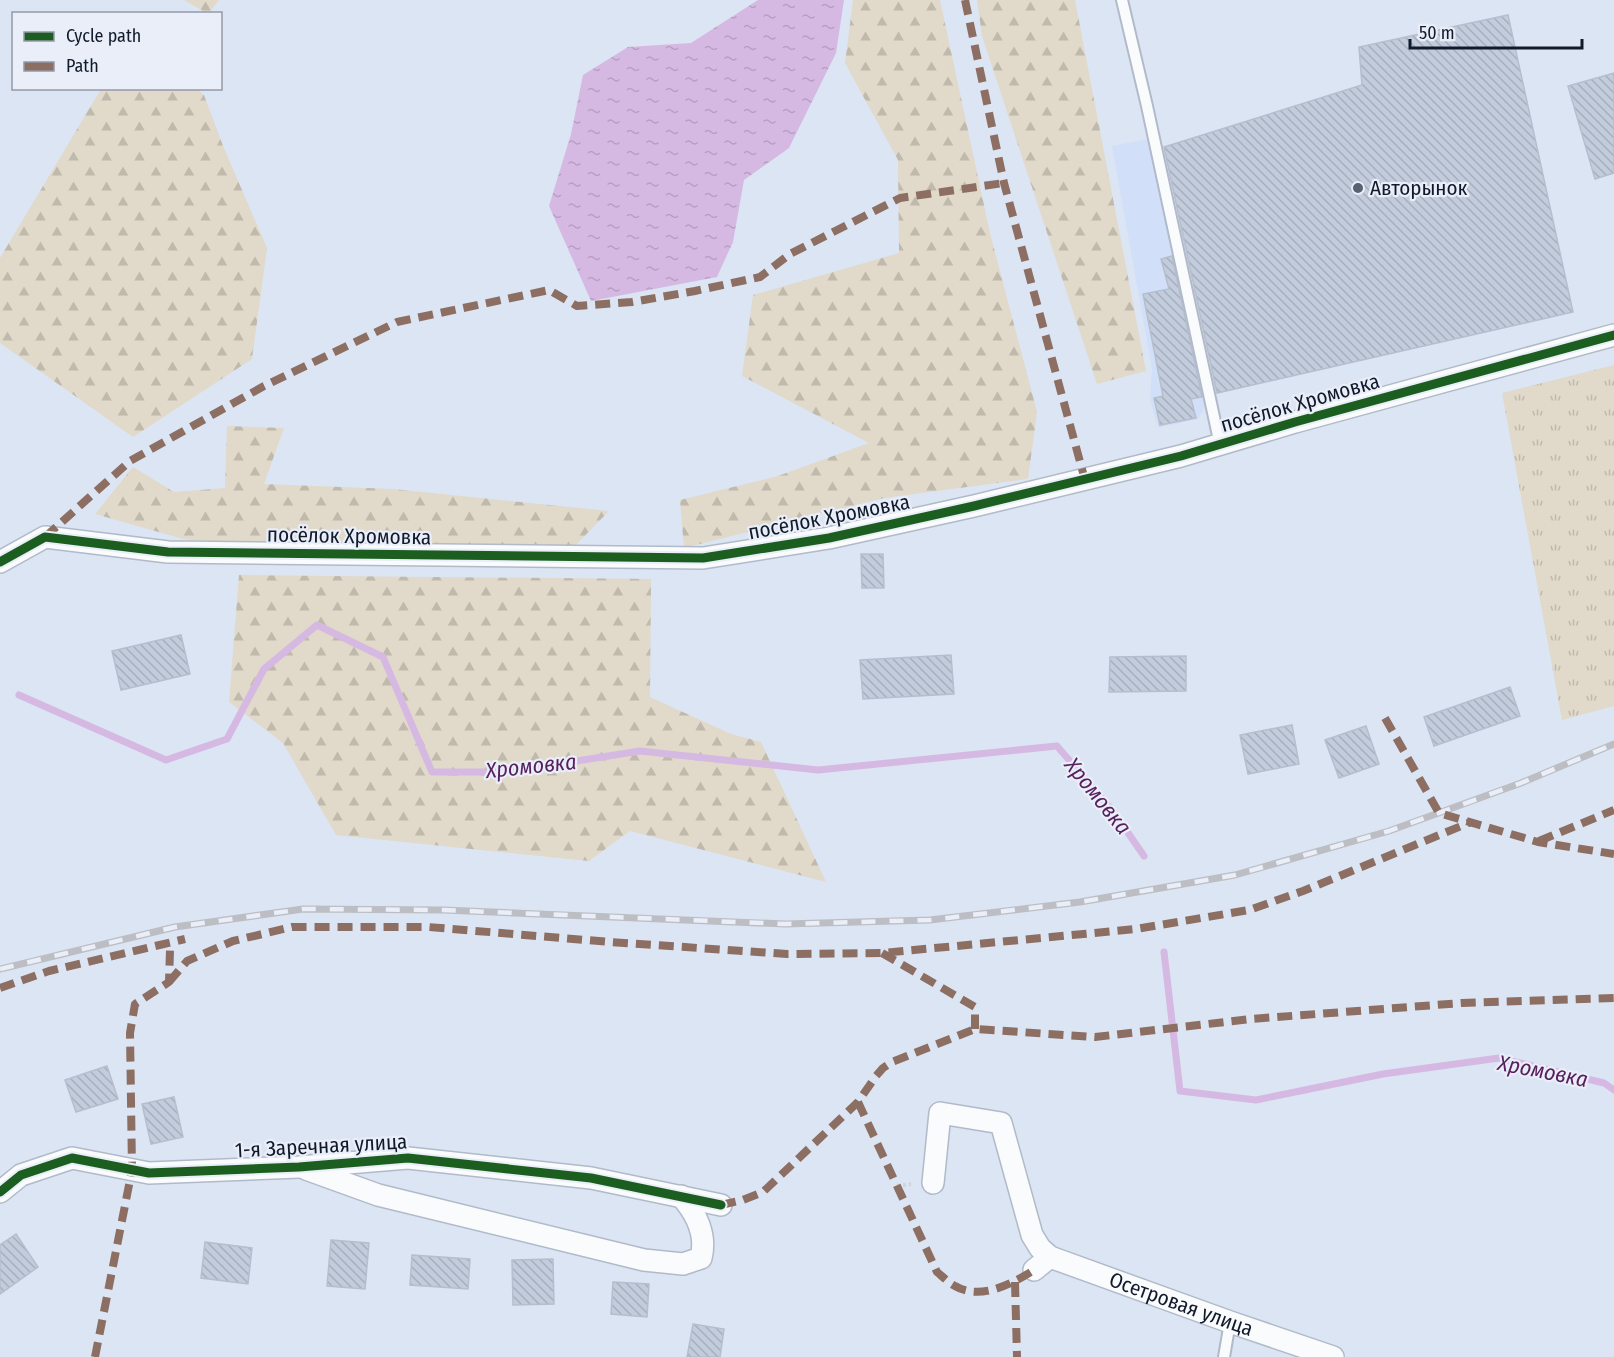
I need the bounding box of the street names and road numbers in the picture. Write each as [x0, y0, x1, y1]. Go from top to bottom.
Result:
street label: посёлок Хромовка [1217, 368, 1383, 438]
street label: посёлок Хромовка [746, 489, 912, 545]
street label: посёлок Хромовка [267, 522, 431, 550]
street label: 1-я Заречная улица [234, 1129, 408, 1163]
street label: Осетровая улица [1106, 1266, 1256, 1342]

